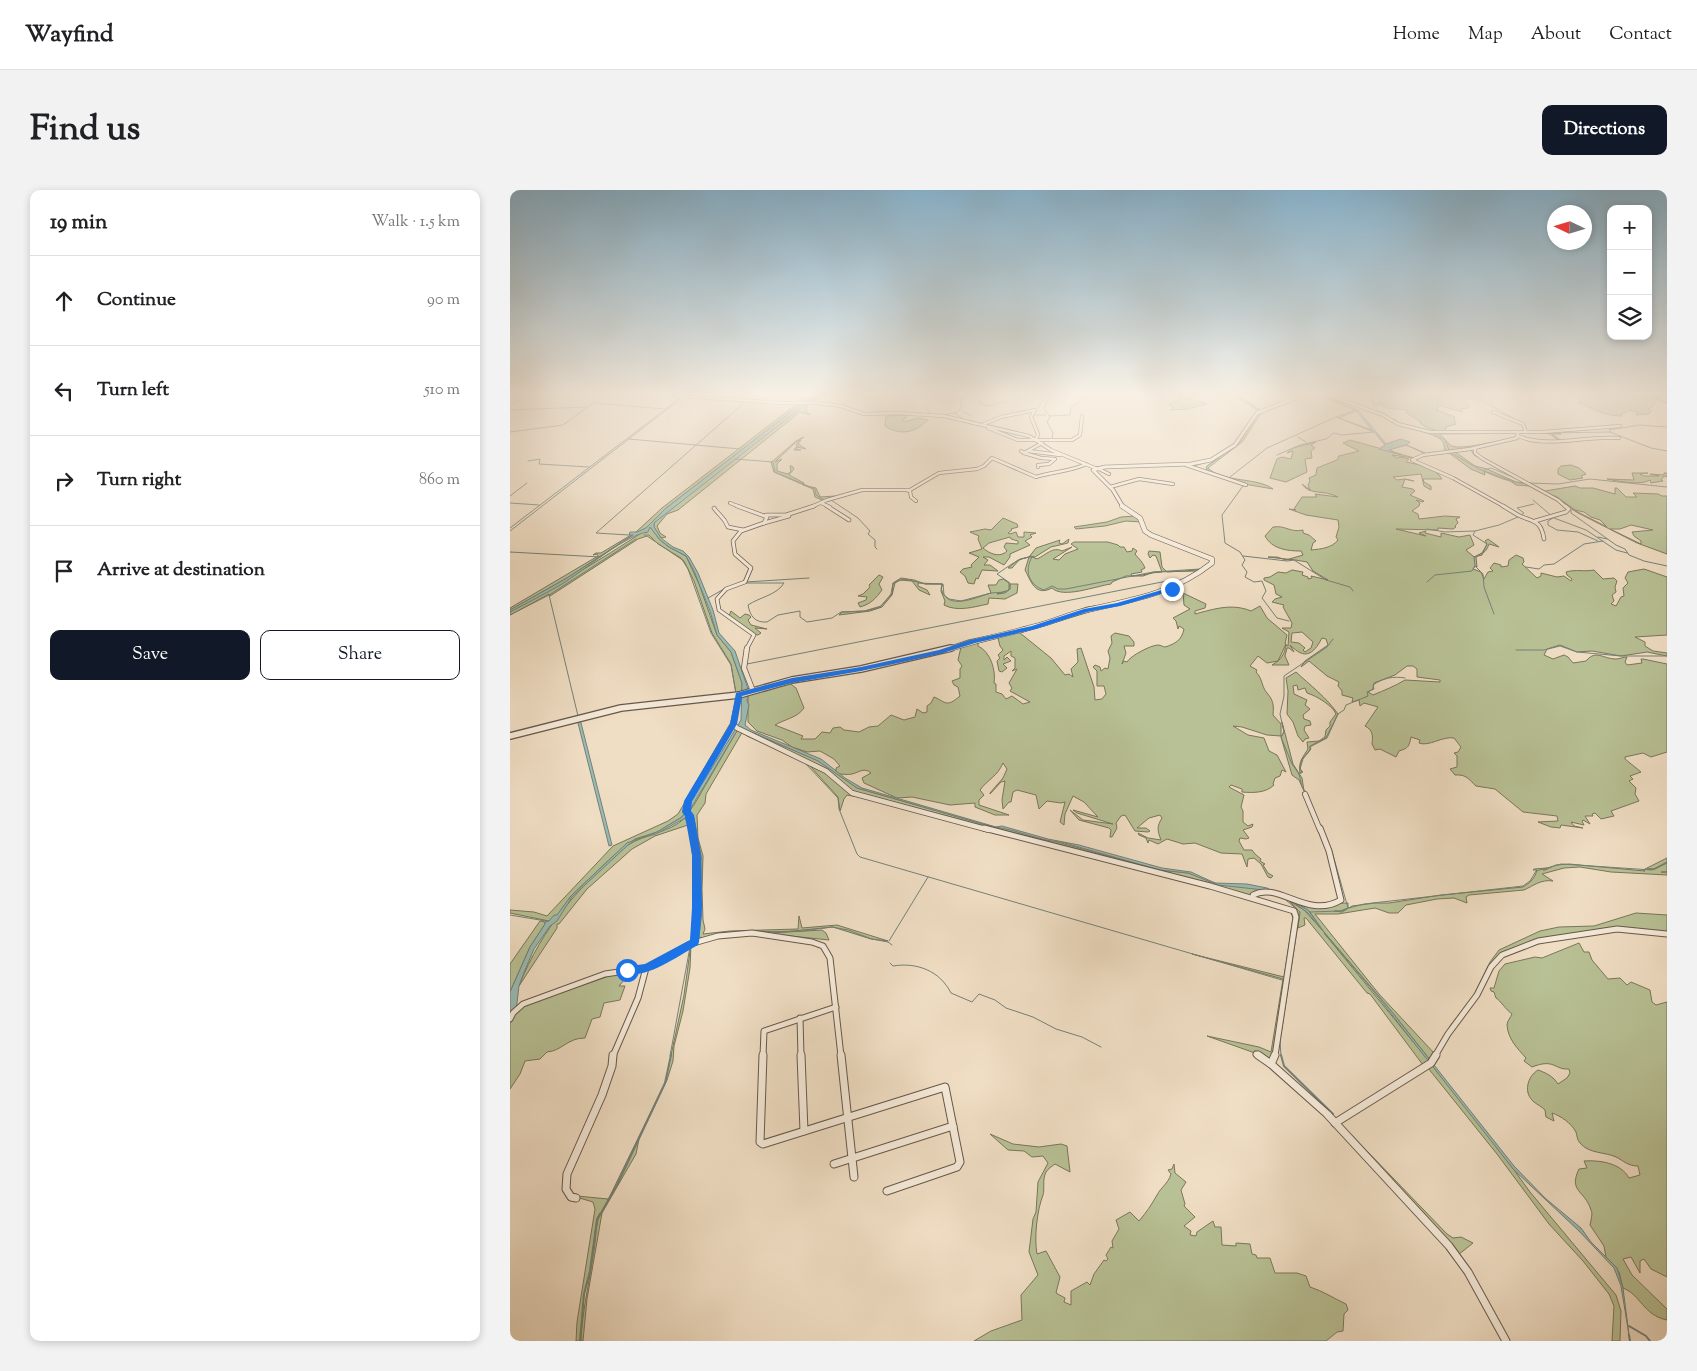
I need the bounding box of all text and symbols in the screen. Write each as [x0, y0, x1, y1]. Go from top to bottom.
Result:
text: Wayfind [25, 18, 113, 52]
text: Home [1393, 22, 1440, 48]
text: Map [1468, 22, 1503, 48]
text: About [1531, 22, 1581, 48]
text: Contact [1609, 22, 1672, 48]
text: Find us [30, 105, 140, 156]
button: Directions [1542, 105, 1667, 155]
north arrow [1547, 205, 1592, 250]
map controls [1607, 205, 1652, 340]
button: + [1607, 205, 1652, 250]
text: 19 min [50, 208, 107, 238]
text: Walk · 1.5 km [371, 211, 460, 234]
button: − [1607, 250, 1652, 295]
icon: ahead [50, 287, 78, 315]
text: Continue [97, 287, 176, 314]
text: 90 m [427, 289, 460, 312]
button: layers [1607, 295, 1652, 340]
icon: left [50, 377, 78, 405]
text: Turn left [97, 377, 169, 404]
text: 510 m [424, 379, 460, 402]
icon: right [50, 467, 78, 495]
text: Turn right [97, 467, 181, 494]
text: 860 m [419, 469, 460, 492]
icon: arrive [50, 557, 78, 585]
text: Arrive at destination [97, 557, 265, 584]
route end [1161, 578, 1184, 601]
button: Save [50, 630, 250, 680]
button: Share [260, 630, 460, 680]
route start [616, 959, 639, 982]

